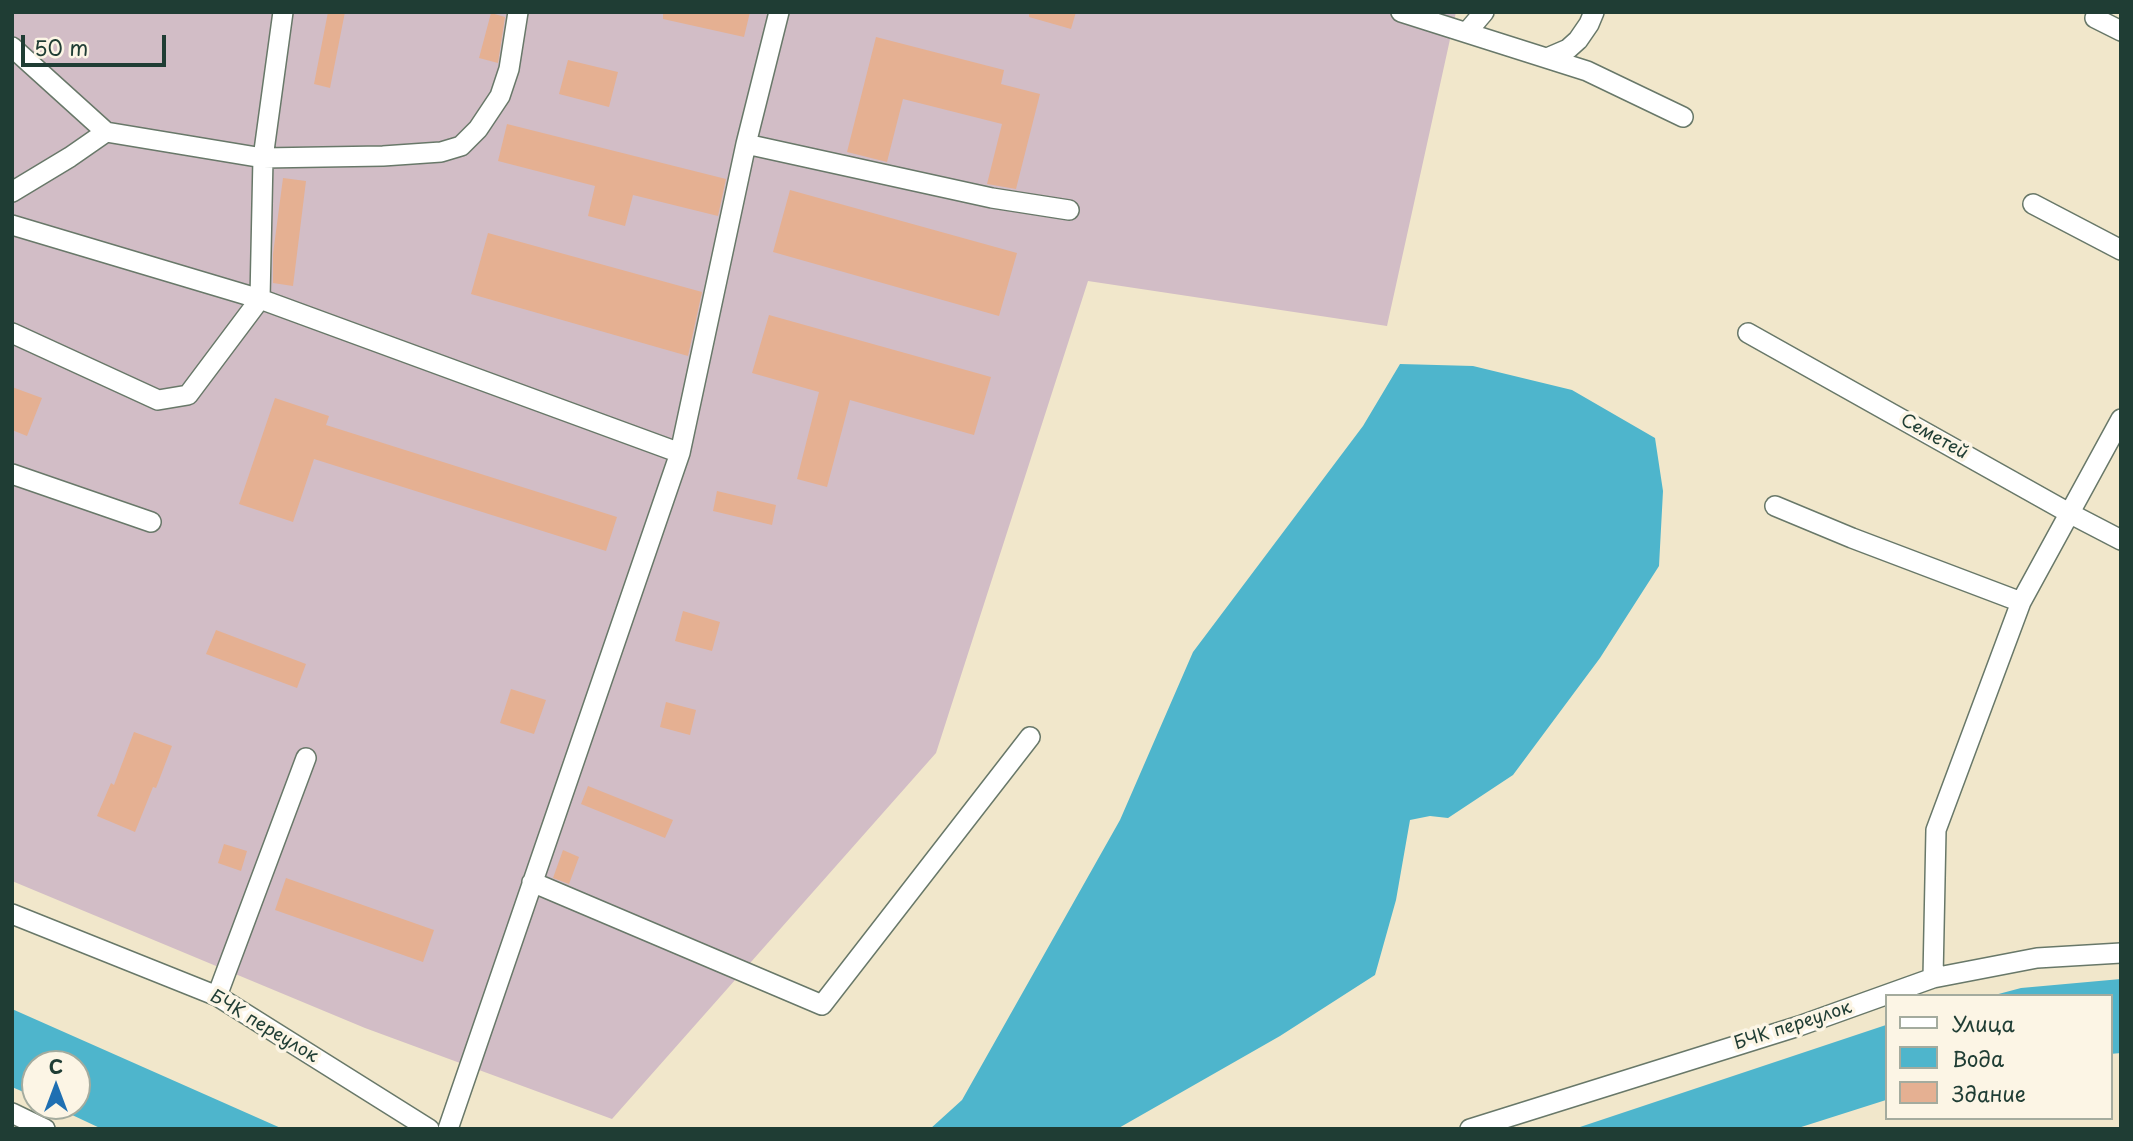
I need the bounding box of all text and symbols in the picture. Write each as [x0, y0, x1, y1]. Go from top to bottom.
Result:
scale bar [24, 21, 170, 65]
text: 50 m [34, 31, 88, 63]
street label: Семетей [1896, 410, 1972, 464]
street label: БЧК переулок [206, 986, 322, 1068]
legend [1884, 994, 2112, 1120]
street label: БЧК переулок [1732, 997, 1854, 1055]
text: Улица [1952, 1007, 2015, 1039]
text: Вода [1952, 1042, 2004, 1074]
north arrow [21, 1050, 91, 1120]
text: С [49, 1052, 63, 1080]
text: Здание [1952, 1077, 2026, 1109]

